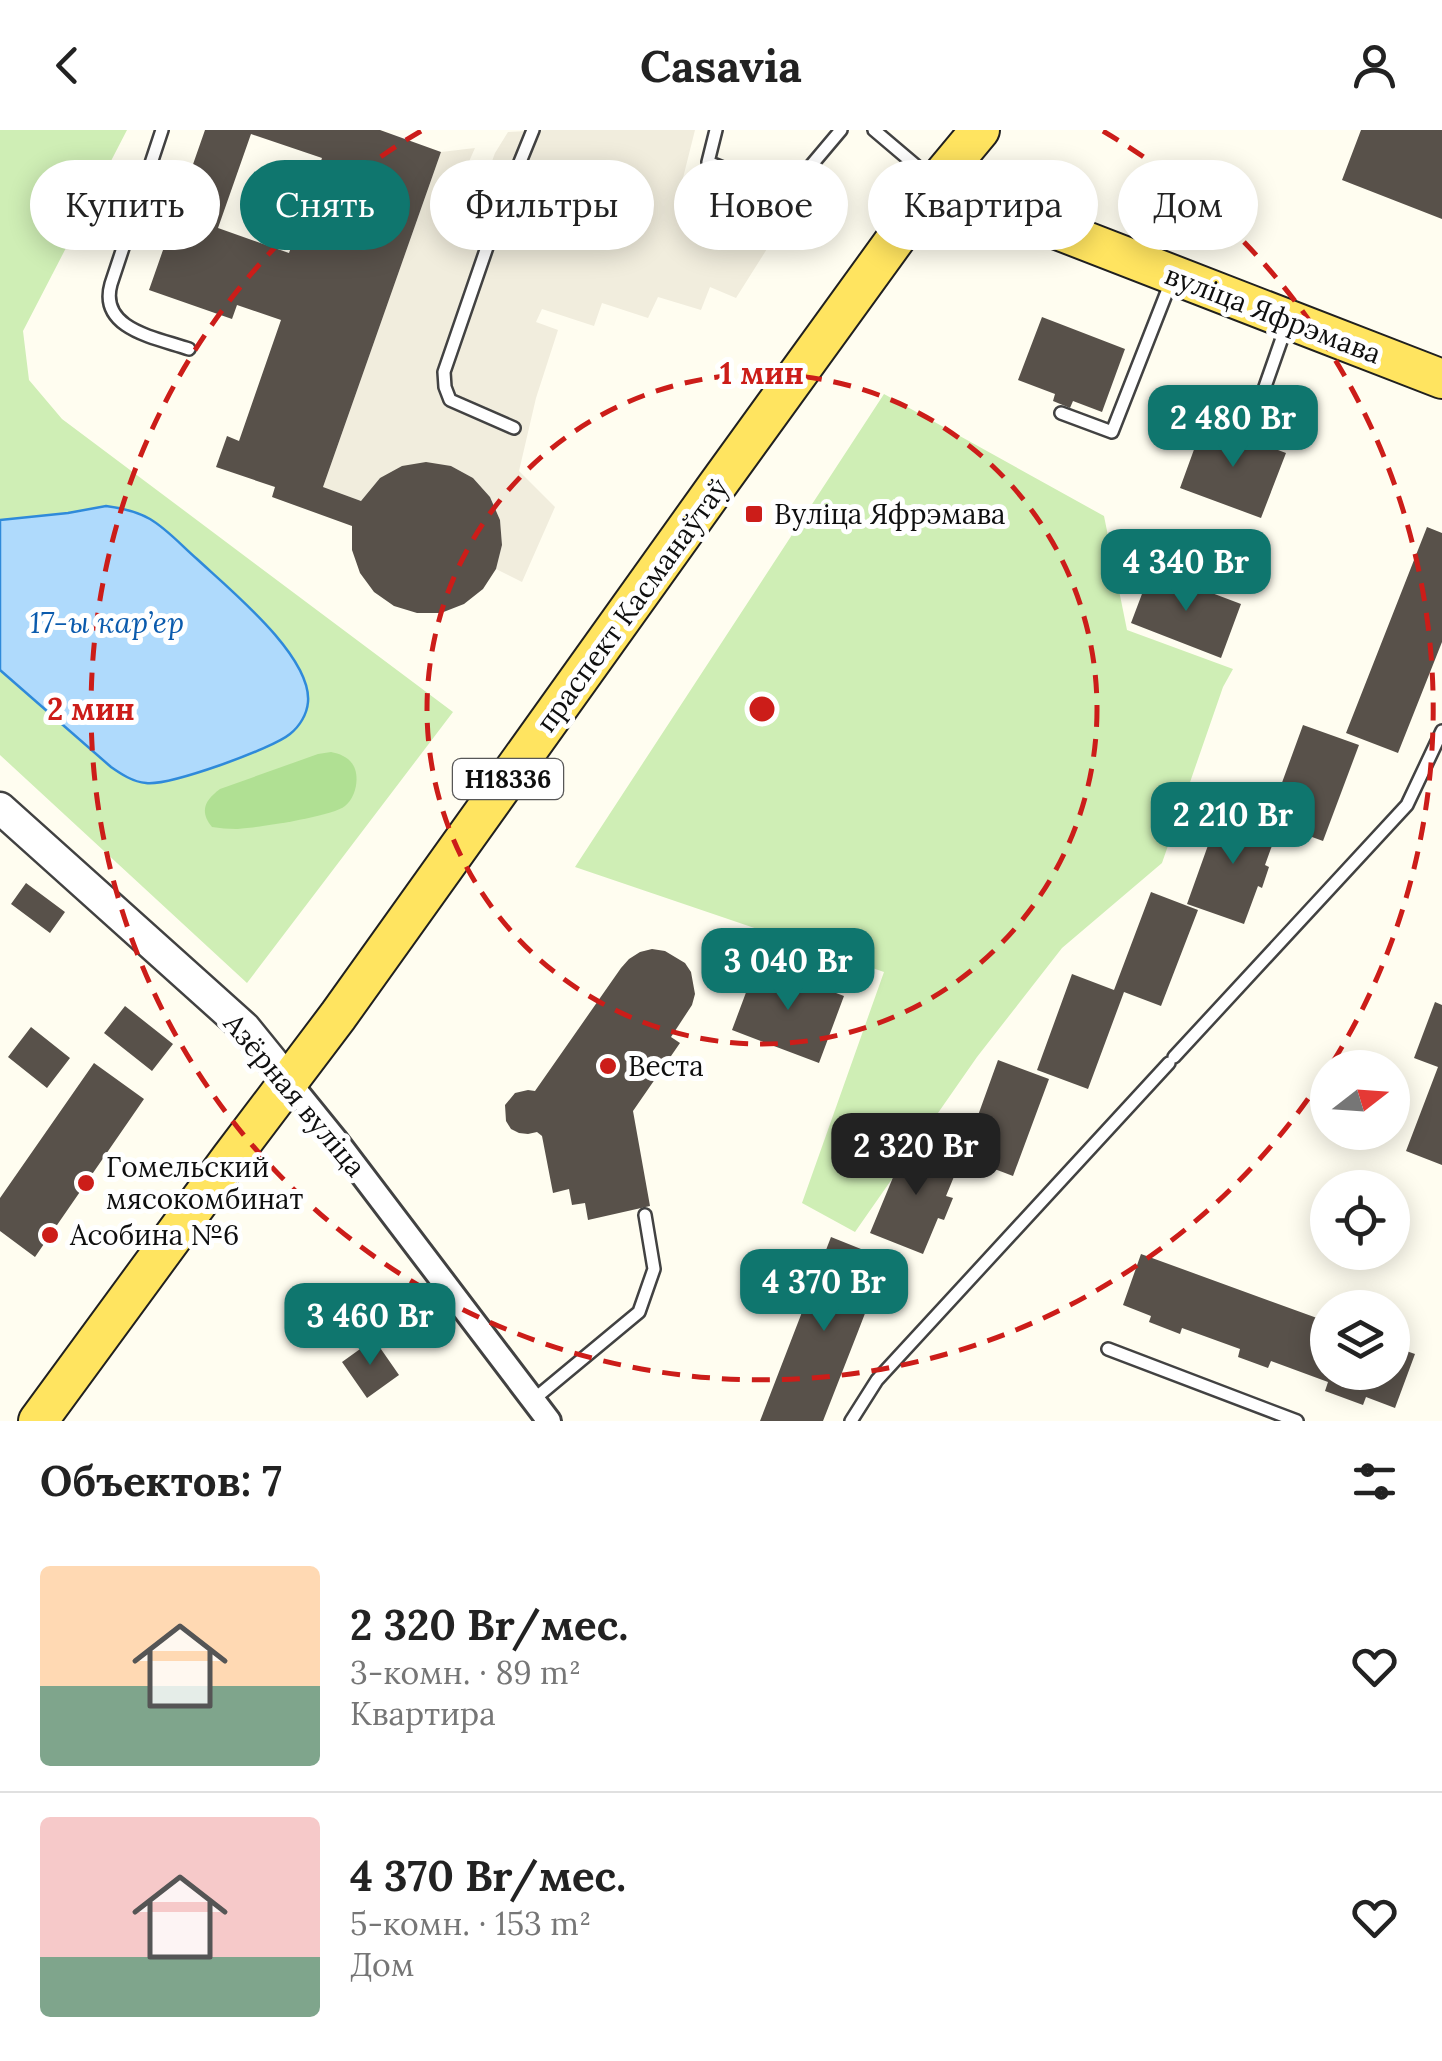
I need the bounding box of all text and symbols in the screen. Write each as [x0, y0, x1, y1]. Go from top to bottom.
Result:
text: Casavia [640, 37, 802, 94]
icon: back [40, 38, 95, 93]
icon: person [1347, 38, 1402, 93]
chip: Купить [30, 160, 220, 250]
chip: Снять [240, 160, 410, 250]
chip: Фильтры [430, 160, 654, 250]
chip: Новое [674, 160, 848, 250]
chip: Квартира [868, 160, 1098, 250]
chip: Дом [1118, 160, 1258, 250]
street label: вуліца Яфрэмава [1160, 256, 1386, 372]
text: 1 мин [720, 354, 804, 392]
pin: 2 480 Br [1130, 385, 1336, 470]
text: 2 480 Br [1170, 397, 1296, 438]
street label: праспект Касманаўтаў [528, 471, 736, 739]
place label: Вуліца Яфрэмава [774, 496, 1005, 532]
marker: Вуліца Яфрэмава [743, 503, 765, 525]
pin: 4 340 Br [1083, 529, 1289, 614]
text: 4 340 Br [1123, 541, 1249, 582]
water label: 17-ы кар’ер [30, 603, 184, 641]
text: 2 мин [47, 690, 135, 728]
centre of rings [744, 691, 780, 727]
road number: Н18336 [453, 759, 563, 799]
pin: 2 210 Br [1130, 782, 1336, 867]
text: 2 210 Br [1173, 794, 1293, 835]
pin: 3 040 Br [685, 928, 891, 1013]
text: 3 040 Br [723, 940, 853, 981]
street label: Азёрная вуліца [216, 1005, 374, 1184]
place label: Веста [628, 1048, 704, 1084]
north arrow [1310, 1050, 1410, 1150]
map controls [1310, 1050, 1410, 1390]
marker: Веста [597, 1055, 619, 1077]
pin: 2 320 Br [813, 1113, 1019, 1198]
text: 2 320 Br [853, 1125, 979, 1166]
place label: Гомельский мясокомбинат [106, 1149, 304, 1217]
button: locate [1310, 1170, 1410, 1270]
marker: Гомельский мясокомбинат [75, 1172, 97, 1194]
place label: Асобина №6 [69, 1217, 239, 1253]
marker: Асобина №6 [39, 1224, 61, 1246]
pin: 4 370 Br [721, 1249, 927, 1334]
text: 4 370 Br [762, 1261, 886, 1302]
pin: 3 460 Br [267, 1283, 473, 1368]
button: layers [1310, 1290, 1410, 1390]
text: 3 460 Br [306, 1295, 434, 1336]
text: Объектов: 7 [40, 1454, 282, 1508]
icon: filters [1347, 1454, 1402, 1509]
text: 2 320 Br/мес. [350, 1598, 628, 1652]
icon: home [120, 1606, 240, 1726]
icon: heart [1347, 1639, 1402, 1694]
text: 3-комн. · 89 m² [350, 1652, 581, 1693]
text: Квартира [350, 1693, 496, 1734]
text: 4 370 Br/мес. [350, 1849, 626, 1903]
icon: home [120, 1857, 240, 1977]
icon: heart [1347, 1890, 1402, 1945]
text: 5-комн. · 153 m² [350, 1903, 591, 1944]
text: Дом [350, 1944, 414, 1985]

